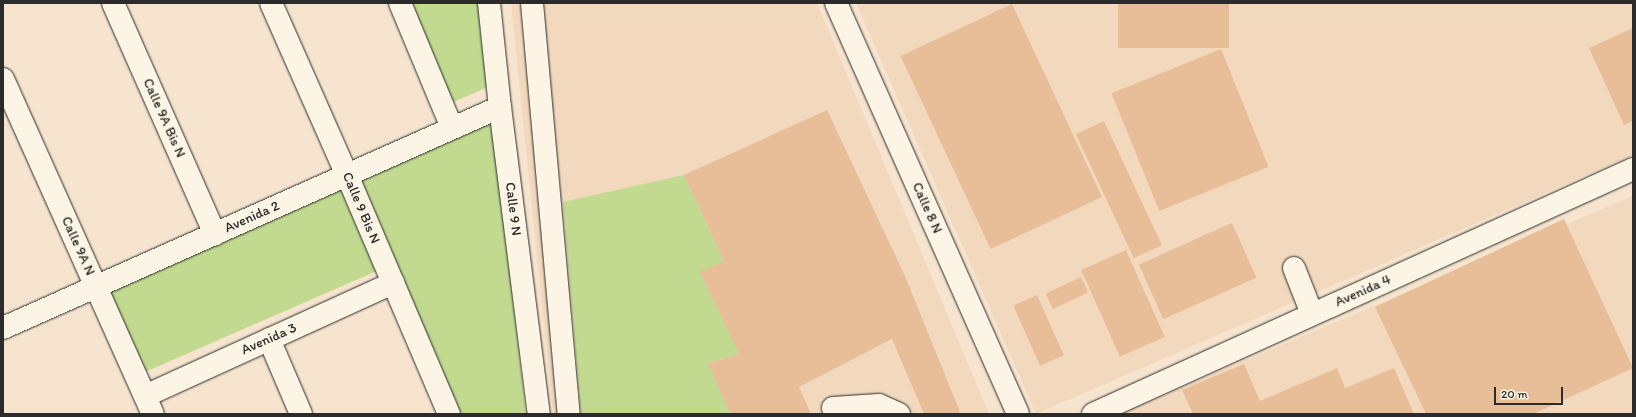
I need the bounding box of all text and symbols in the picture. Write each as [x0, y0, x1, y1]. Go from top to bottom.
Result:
street label: Calle 9A Bis N [139, 76, 189, 160]
street label: Calle 9 Bis N [338, 170, 384, 246]
street label: Calle 8 N [908, 180, 946, 236]
street label: Calle 9 N [501, 181, 525, 237]
street label: Avenida 2 [222, 197, 282, 237]
street label: Calle 9A N [58, 214, 98, 278]
street label: Avenida 4 [1332, 271, 1394, 311]
street label: Avenida 3 [239, 319, 299, 359]
scale bar [1496, 379, 1565, 405]
text: 20 m [1501, 387, 1528, 401]

